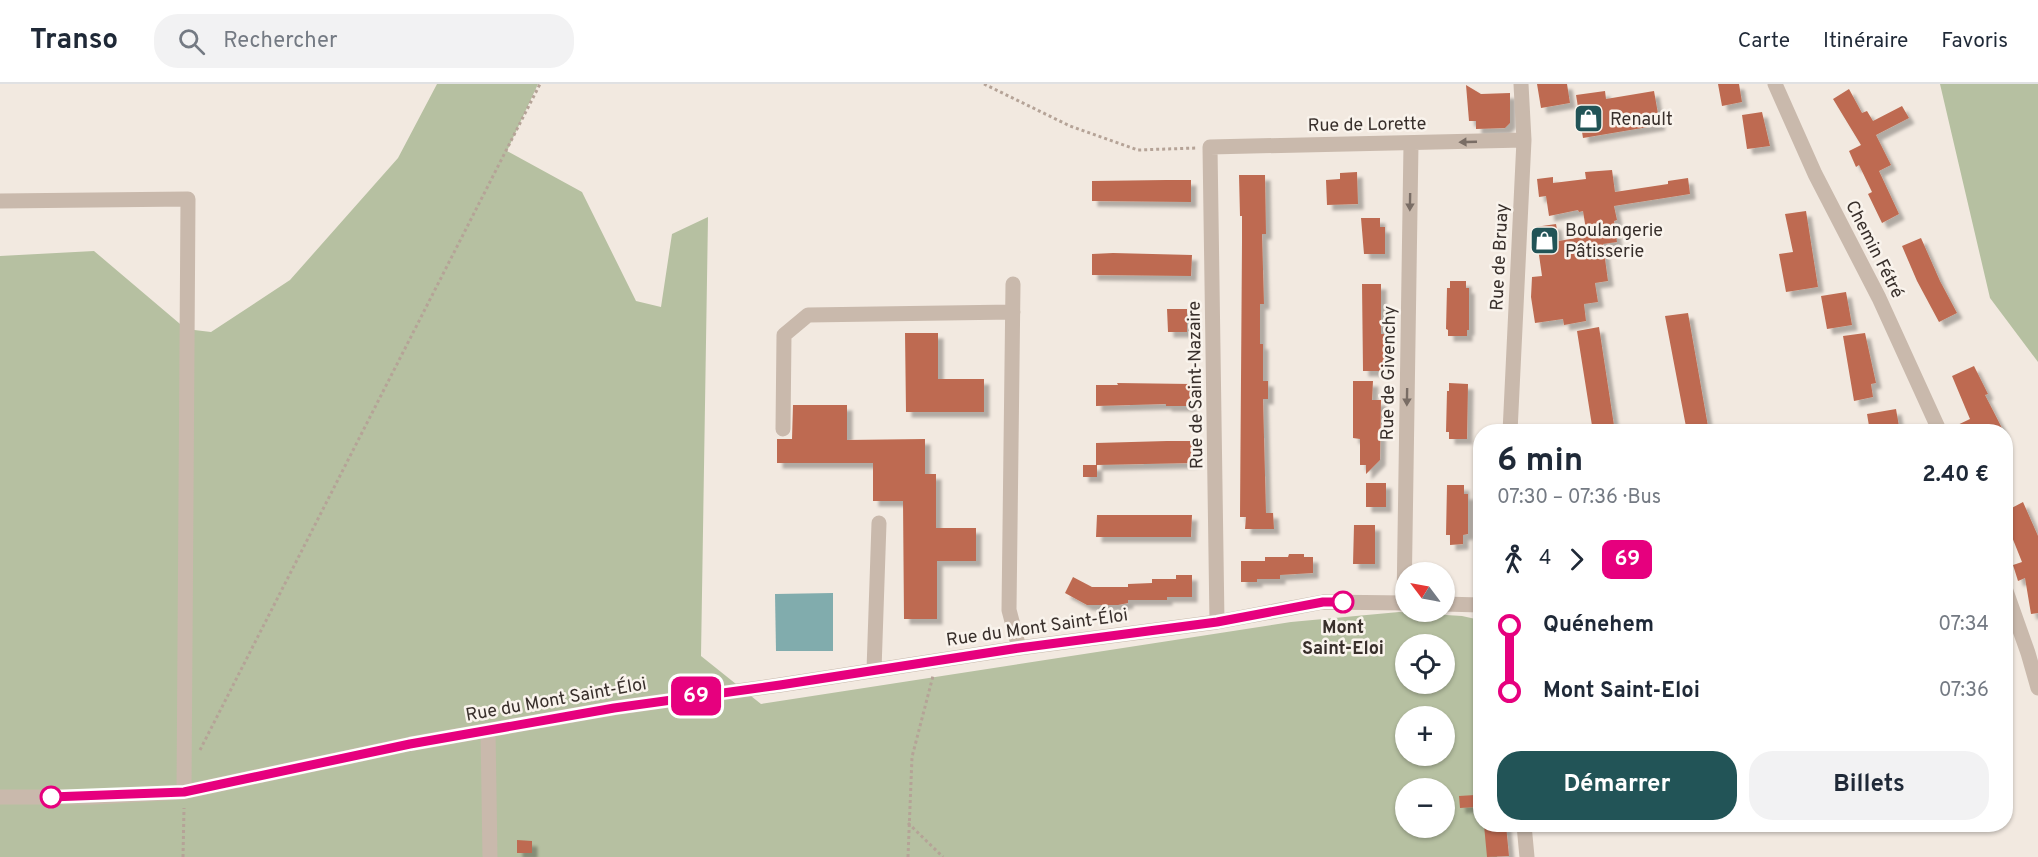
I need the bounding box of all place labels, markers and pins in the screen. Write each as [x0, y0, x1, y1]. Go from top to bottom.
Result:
shop icon: Renault [1573, 103, 1605, 135]
place label: Renault [1610, 109, 1673, 132]
place label: Boulangerie Pâtisserie [1565, 220, 1663, 264]
shop icon: Boulangerie Pâtisserie [1528, 224, 1560, 256]
marker: Mont Saint-Eloi [1332, 591, 1354, 613]
place label: Mont Saint-Eloi [1302, 617, 1384, 661]
unlabelled marker [40, 786, 62, 808]

